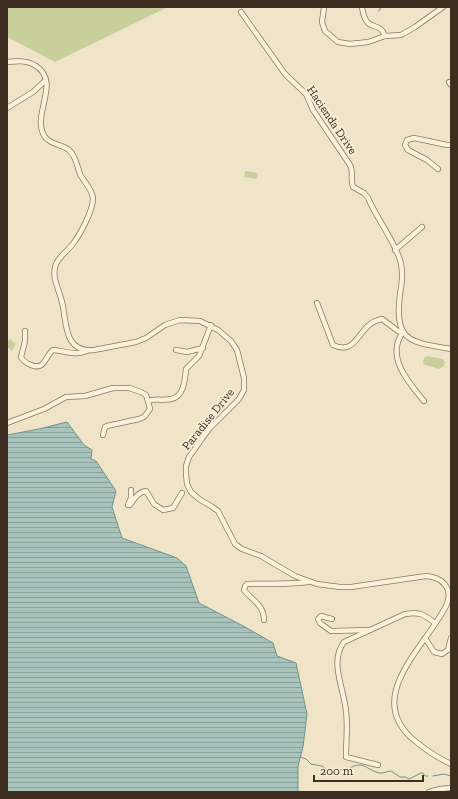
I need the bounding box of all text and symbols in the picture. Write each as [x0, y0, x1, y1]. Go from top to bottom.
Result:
street label: Hacienda Drive [304, 83, 360, 157]
street label: Paradise Drive [179, 385, 237, 453]
scale bar [314, 757, 423, 783]
text: 200 m [320, 764, 354, 778]

